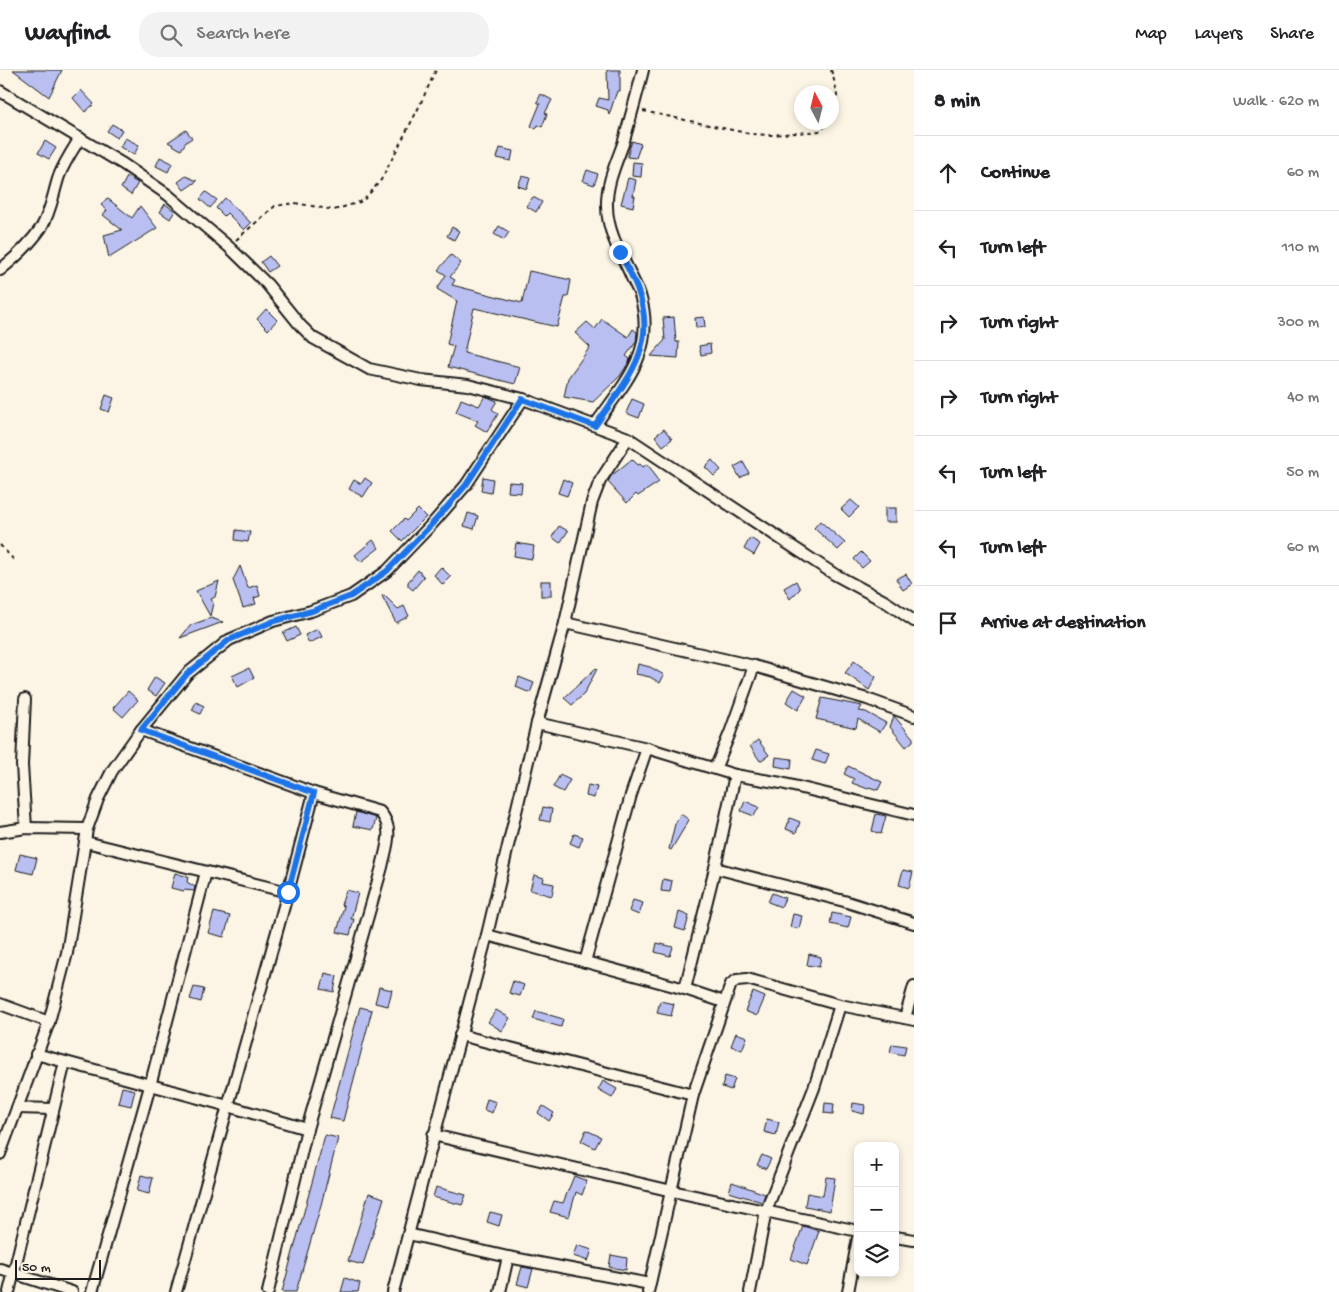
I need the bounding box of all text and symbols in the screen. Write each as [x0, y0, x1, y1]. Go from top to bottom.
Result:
search box [139, 12, 489, 57]
text: Wayfind [25, 20, 109, 49]
icon: search [157, 21, 185, 49]
text: Search here [197, 23, 290, 46]
text: Map [1135, 24, 1167, 45]
text: Layers [1195, 24, 1242, 45]
text: Share [1270, 24, 1314, 45]
north arrow [794, 85, 839, 130]
text: 8 min [934, 90, 980, 115]
text: Walk · 620 m [1233, 93, 1319, 112]
icon: ahead [934, 159, 962, 187]
text: Continue [981, 162, 1050, 185]
text: 60 m [1287, 164, 1319, 183]
icon: left [934, 234, 962, 262]
text: Turn left [981, 237, 1045, 260]
text: 110 m [1282, 239, 1319, 258]
route end [609, 241, 632, 264]
icon: right [934, 309, 962, 337]
text: Turn right [981, 312, 1057, 335]
text: 300 m [1277, 314, 1319, 333]
icon: right [934, 384, 962, 412]
text: Turn right [981, 387, 1057, 410]
text: 40 m [1287, 389, 1319, 408]
icon: left [934, 459, 962, 487]
text: Turn left [981, 462, 1045, 485]
text: 50 m [1286, 464, 1319, 483]
icon: left [934, 534, 962, 562]
text: Turn left [981, 537, 1045, 560]
text: 60 m [1287, 539, 1319, 558]
icon: arrive [934, 609, 962, 637]
text: Arrive at destination [981, 612, 1145, 635]
route start [277, 881, 300, 904]
map controls [854, 1142, 899, 1277]
button: + [854, 1142, 899, 1187]
button: − [854, 1187, 899, 1232]
button: layers [854, 1232, 899, 1277]
scale bar [15, 1257, 101, 1280]
text: 50 m [22, 1260, 51, 1277]

